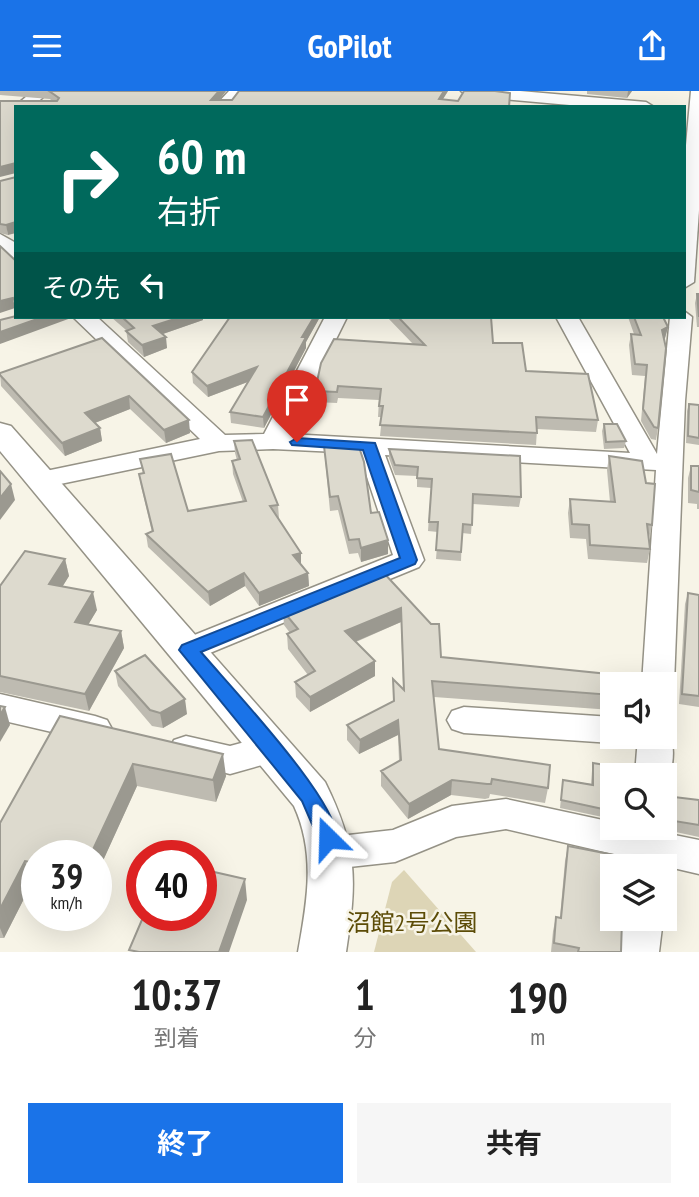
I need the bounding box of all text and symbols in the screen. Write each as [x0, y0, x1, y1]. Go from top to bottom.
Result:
text: GoPilot [307, 25, 392, 67]
icon: menu [28, 27, 66, 65]
icon: share [633, 27, 671, 65]
text: 60 m [157, 124, 246, 188]
icon: right [42, 133, 133, 224]
text: 右折 [157, 190, 221, 232]
icon: left [134, 266, 172, 304]
text: その先 [42, 271, 120, 304]
pin [267, 370, 327, 442]
icon: arrive [278, 381, 316, 419]
map controls [600, 672, 677, 931]
button: sound [600, 672, 677, 749]
button: search [600, 763, 677, 840]
position arrow [291, 801, 365, 875]
speed limit sign: 40 [126, 840, 217, 931]
text: 39 [50, 853, 83, 899]
button: layers [600, 854, 677, 931]
text: km/h [51, 891, 82, 914]
park label: 沼館2号公園 [347, 907, 477, 938]
text: 10:37 [131, 967, 222, 1022]
text: 1 [355, 967, 375, 1022]
text: 190 [508, 970, 568, 1025]
text: m [530, 1022, 545, 1051]
text: 到着 [154, 1023, 200, 1052]
text: 分 [353, 1023, 376, 1052]
button: 終了 [28, 1103, 343, 1183]
button: 共有 [357, 1103, 671, 1183]

